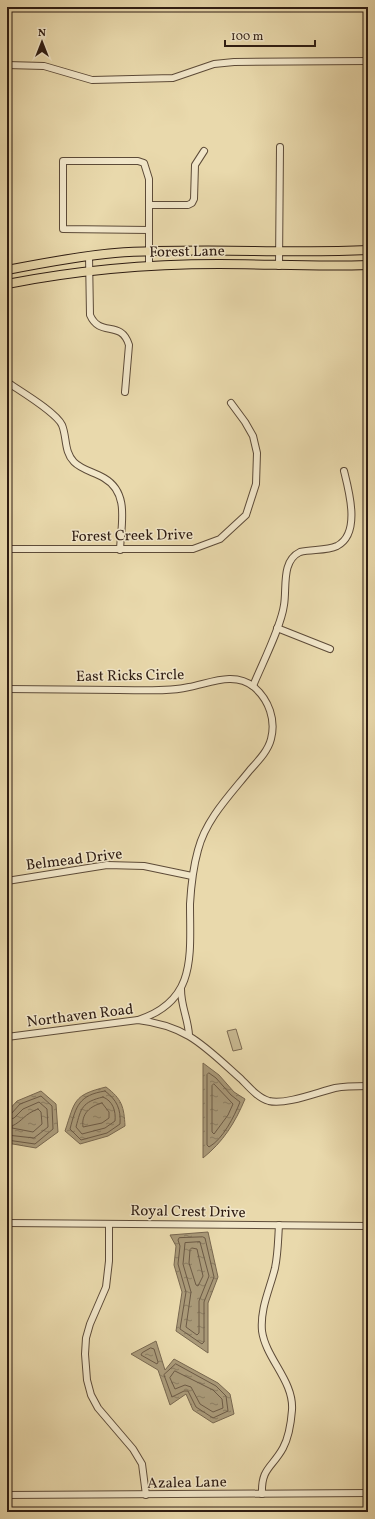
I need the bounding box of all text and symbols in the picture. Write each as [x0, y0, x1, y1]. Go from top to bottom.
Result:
north arrow [22, 22, 62, 62]
scale bar [225, 22, 315, 48]
text: N [38, 26, 46, 41]
text: 100 m [231, 29, 264, 45]
street label: Forest Lane [149, 241, 225, 264]
street label: Forest Creek Drive [71, 525, 193, 548]
street label: East Ricks Circle [76, 665, 184, 688]
street label: Belmead Drive [25, 844, 124, 877]
street label: Northaven Road [26, 1000, 135, 1033]
street label: Royal Crest Drive [130, 1201, 246, 1224]
street label: Azalea Lane [147, 1472, 227, 1495]

